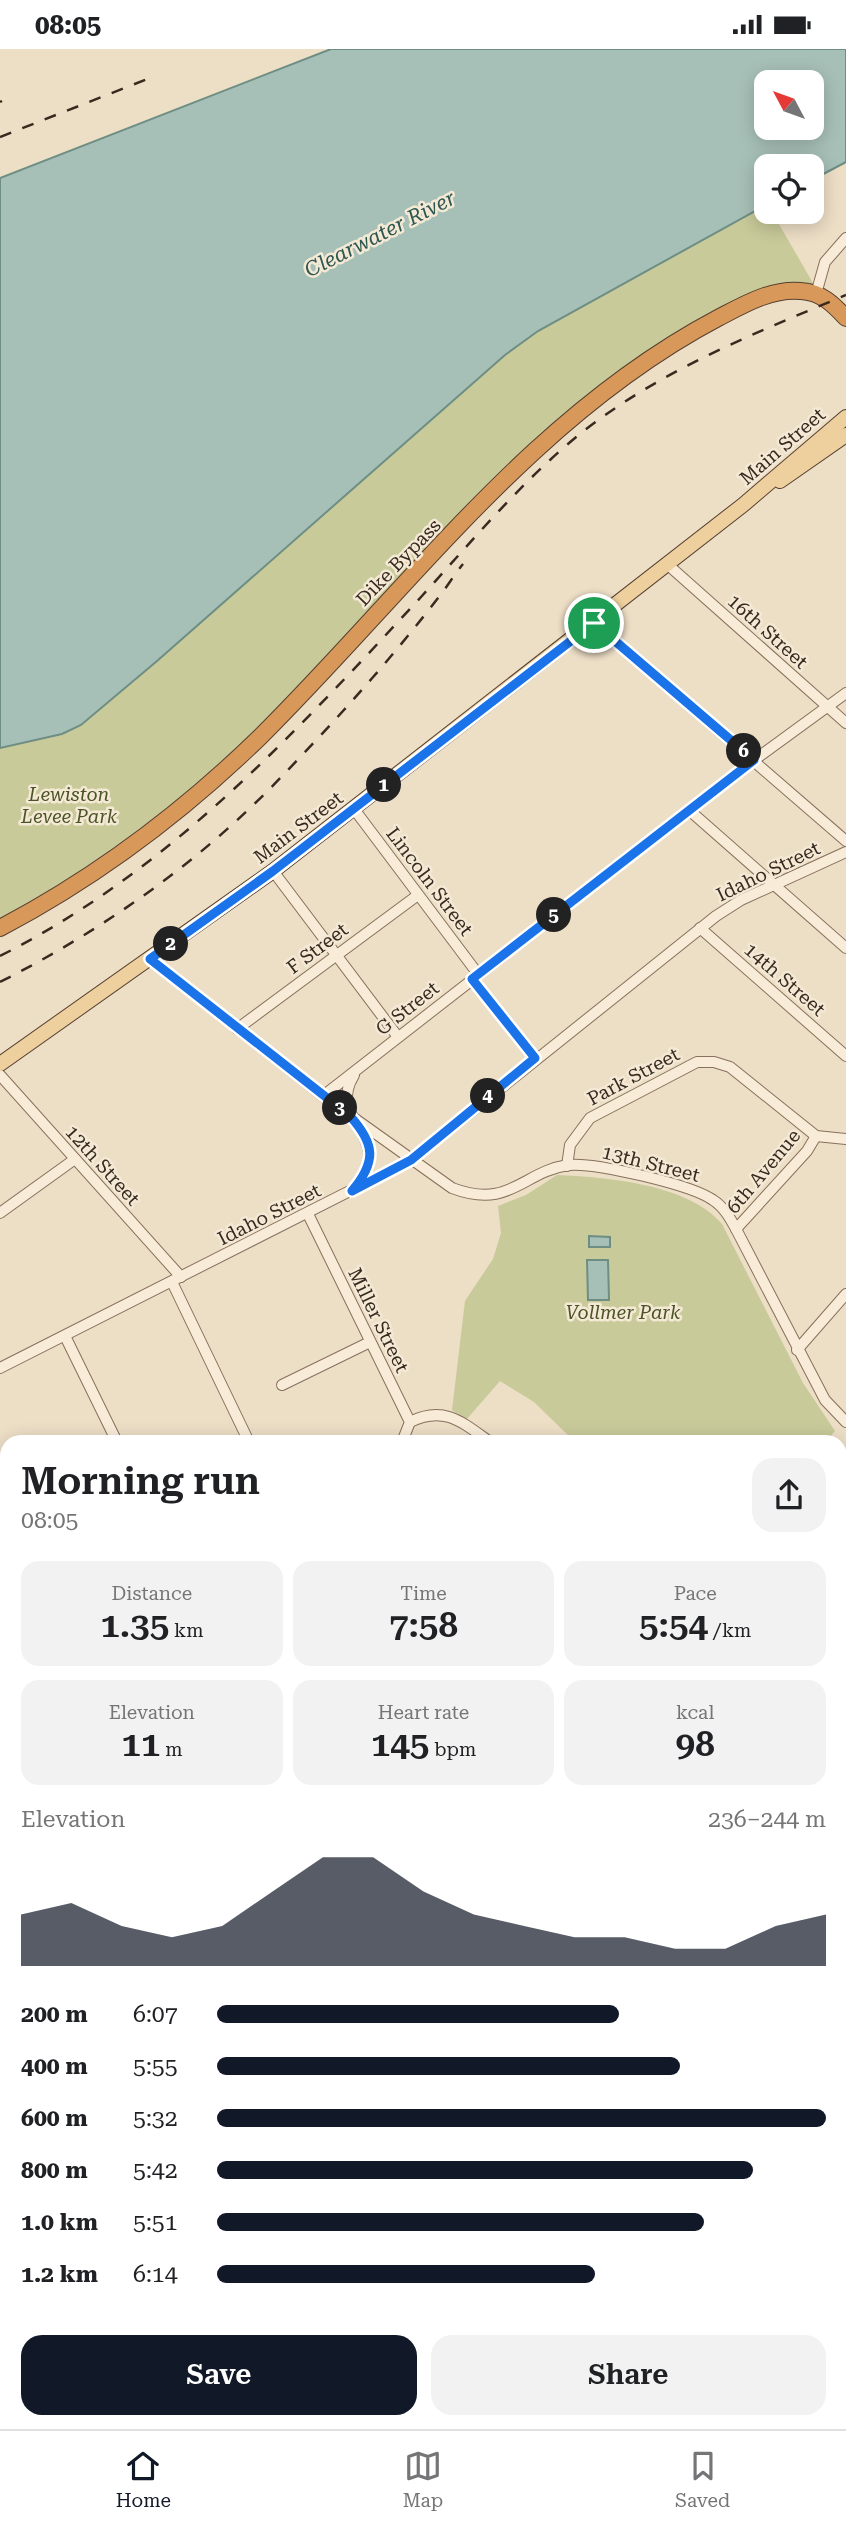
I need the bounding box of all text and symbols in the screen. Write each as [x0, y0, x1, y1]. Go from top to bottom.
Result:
text: 08:05 [35, 10, 101, 40]
north arrow [754, 70, 824, 140]
map controls [754, 70, 824, 224]
button: locate [754, 154, 824, 224]
water label: Clearwater River [301, 186, 459, 282]
street label: Main Street [735, 403, 830, 490]
street label: Dike Bypass [351, 514, 446, 611]
street label: 16th Street [723, 589, 813, 673]
pin [564, 593, 624, 653]
icon: arrive [575, 604, 613, 642]
pin: 6 [726, 733, 762, 769]
text: 6 [738, 739, 749, 762]
pin: 1 [366, 767, 402, 803]
text: 1 [378, 773, 389, 796]
park label: Lewiston Levee Park [20, 783, 118, 828]
street label: Main Street [249, 786, 347, 868]
street label: Lincoln Street [381, 823, 478, 940]
street label: Idaho Street [713, 836, 824, 906]
pin: 5 [536, 897, 572, 933]
text: 5 [548, 903, 559, 926]
street label: F Street [282, 918, 352, 979]
pin: 2 [154, 927, 188, 961]
text: 2 [165, 932, 176, 955]
street label: 14th Street [739, 938, 830, 1021]
street label: G Street [371, 977, 444, 1040]
street label: Park Street [583, 1043, 683, 1110]
pin: 4 [470, 1079, 505, 1113]
text: 4 [482, 1084, 493, 1107]
pin: 3 [322, 1091, 358, 1125]
text: 3 [334, 1096, 345, 1119]
street label: 12th Street [61, 1120, 145, 1210]
street label: 6th Avenue [721, 1125, 805, 1218]
street label: 13th Street [600, 1140, 702, 1187]
street label: Idaho Street [214, 1179, 325, 1250]
street label: Miller Street [343, 1264, 414, 1376]
park label: Vollmer Park [566, 1301, 681, 1324]
button: share [752, 1458, 826, 1532]
text: Morning run [21, 1459, 260, 1503]
text: 08:05 [21, 1507, 78, 1534]
text: Distance [112, 1582, 192, 1605]
text: Time [400, 1582, 447, 1605]
text: Pace [674, 1582, 717, 1605]
text: 1.35 [100, 1605, 169, 1646]
text: 7:58 [389, 1605, 458, 1646]
text: 5:54 [639, 1605, 708, 1646]
text: km [169, 1619, 203, 1642]
text: /km [708, 1619, 751, 1642]
text: Elevation [109, 1701, 195, 1724]
text: Heart rate [378, 1701, 469, 1724]
text: kcal [676, 1701, 714, 1724]
text: 11 [121, 1724, 160, 1765]
text: 145 [371, 1724, 429, 1765]
text: 98 [676, 1724, 715, 1765]
text: m [160, 1738, 183, 1761]
text: bpm [429, 1738, 476, 1761]
text: Elevation [21, 1806, 125, 1833]
text: 236–244 m [708, 1806, 826, 1833]
text: 200 m [21, 2001, 88, 2028]
text: 6:07 [133, 2001, 178, 2028]
text: 400 m [21, 2053, 88, 2080]
text: 5:55 [133, 2053, 178, 2080]
text: 600 m [21, 2105, 88, 2132]
text: 5:32 [133, 2105, 178, 2132]
text: 800 m [21, 2157, 88, 2184]
text: 5:42 [133, 2157, 178, 2184]
text: 1.0 km [21, 2209, 98, 2236]
text: 5:51 [133, 2209, 178, 2236]
text: 1.2 km [21, 2261, 98, 2288]
text: 6:14 [133, 2261, 178, 2288]
button: Save [21, 2335, 417, 2415]
button: Share [431, 2335, 826, 2415]
tab: Home [116, 2447, 171, 2512]
tab: Map [403, 2447, 443, 2512]
tab: Saved [675, 2447, 730, 2512]

